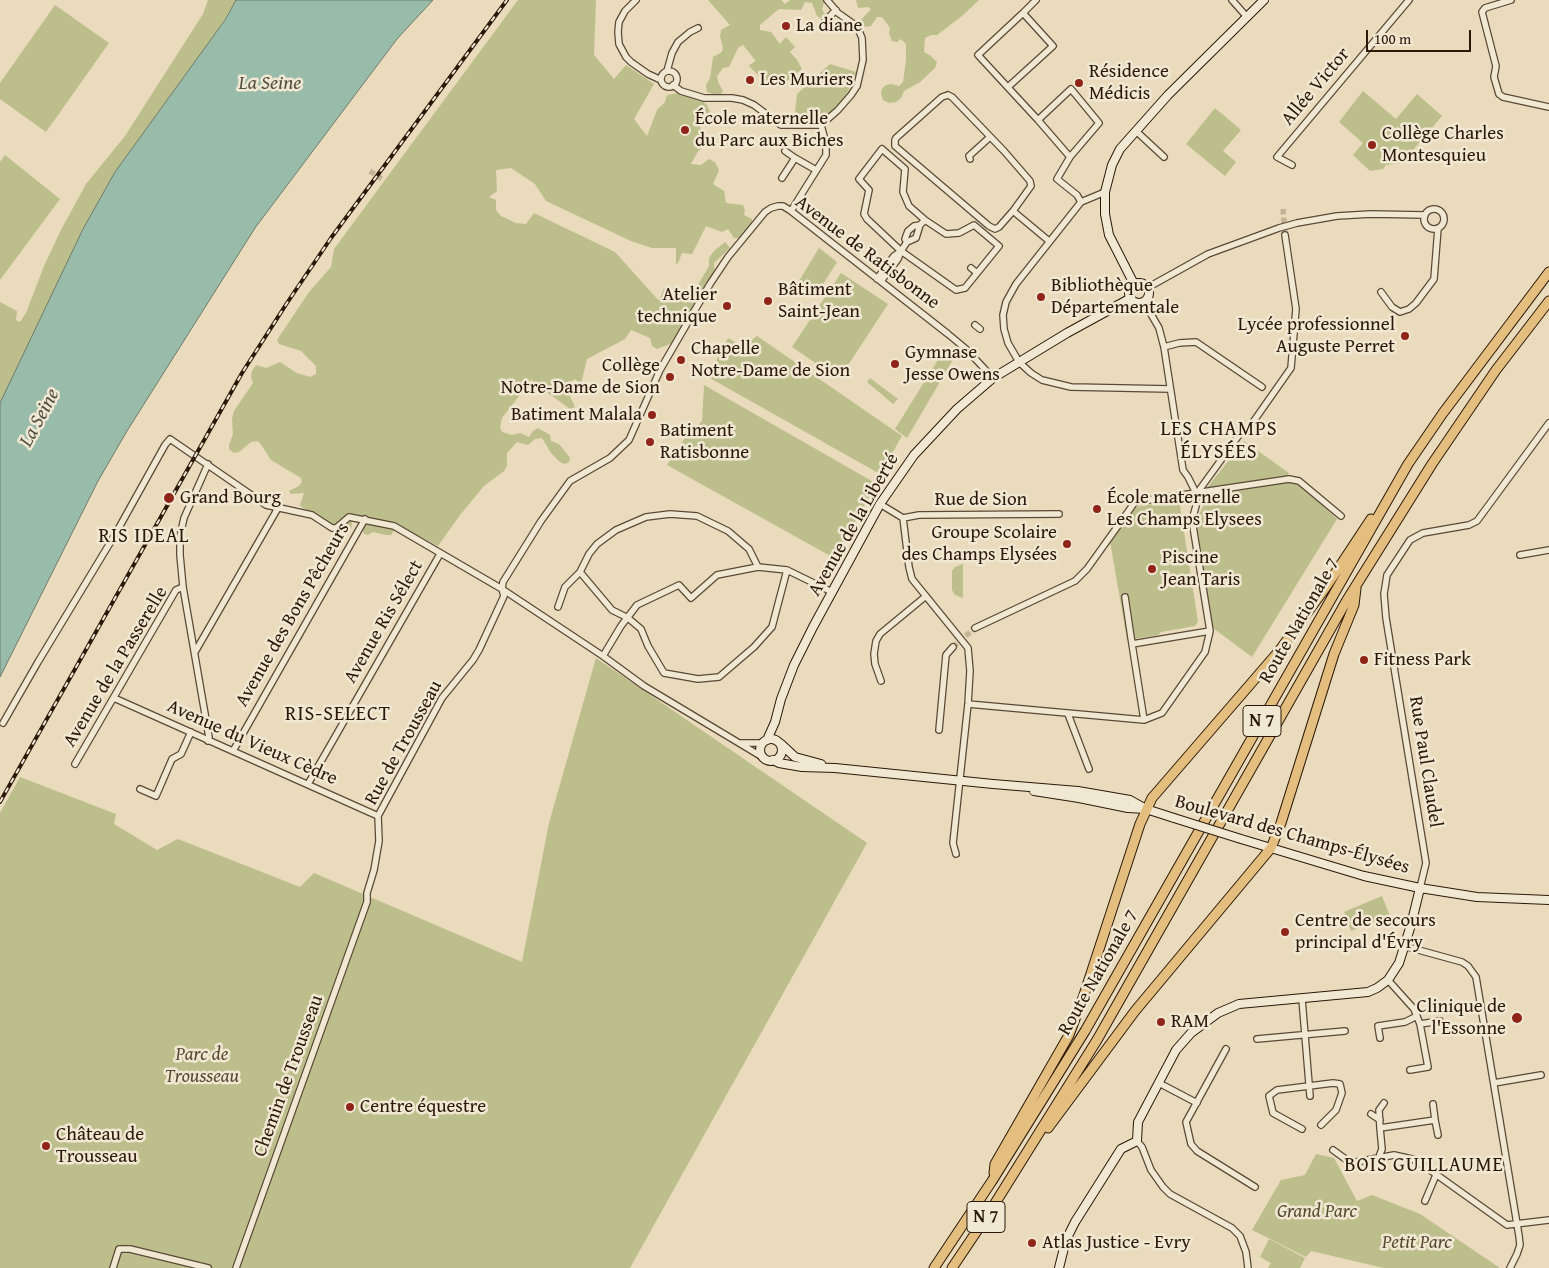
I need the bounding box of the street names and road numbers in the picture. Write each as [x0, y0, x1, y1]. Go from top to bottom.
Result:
street label: Allée Victor [1277, 43, 1355, 131]
street label: Avenue de Ratisbonne [790, 191, 944, 315]
street label: Avenue de la Liberté [804, 450, 904, 600]
street label: Rue de Sion [935, 489, 1027, 511]
street label: Avenue des Bons Pêcheurs [231, 519, 355, 711]
street label: Route Nationale 7 [1255, 554, 1345, 688]
street label: Avenue Ris Sélect [340, 556, 428, 688]
street label: Avenue de la Passerelle [59, 582, 173, 752]
street label: Rue de Trousseau [360, 677, 448, 809]
street label: Avenue du Vieux Cèdre [163, 695, 341, 791]
street label: Rue Paul Claudel [1403, 695, 1447, 829]
road number: N 7 [1243, 706, 1281, 736]
street label: Boulevard des Champs-Élysées [1172, 791, 1412, 879]
street label: Route Nationale 7 [1054, 906, 1144, 1040]
street label: Chemin de Trousseau [249, 992, 329, 1160]
road number: N 7 [967, 1202, 1005, 1232]

